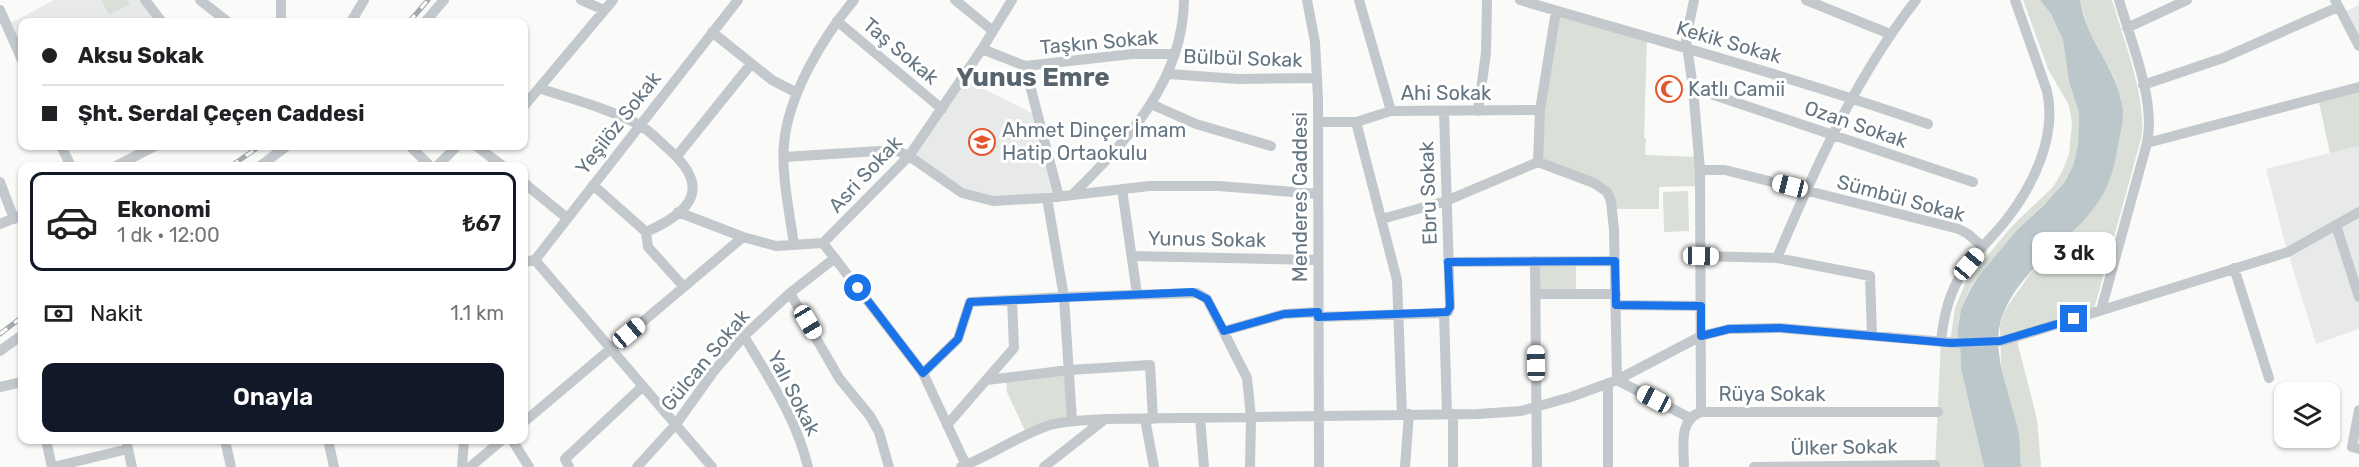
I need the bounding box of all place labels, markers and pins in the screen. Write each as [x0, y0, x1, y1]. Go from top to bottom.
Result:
mosque icon: Katlı Camii [1654, 74, 1684, 104]
place label: Katlı Camii [1688, 77, 1785, 101]
place label: Ahmet Dinçer İmam Hatip Ortaokulu [1002, 118, 1186, 165]
school or university icon: Ahmet Dinçer İmam Hatip Ortaokulu [967, 127, 997, 157]

